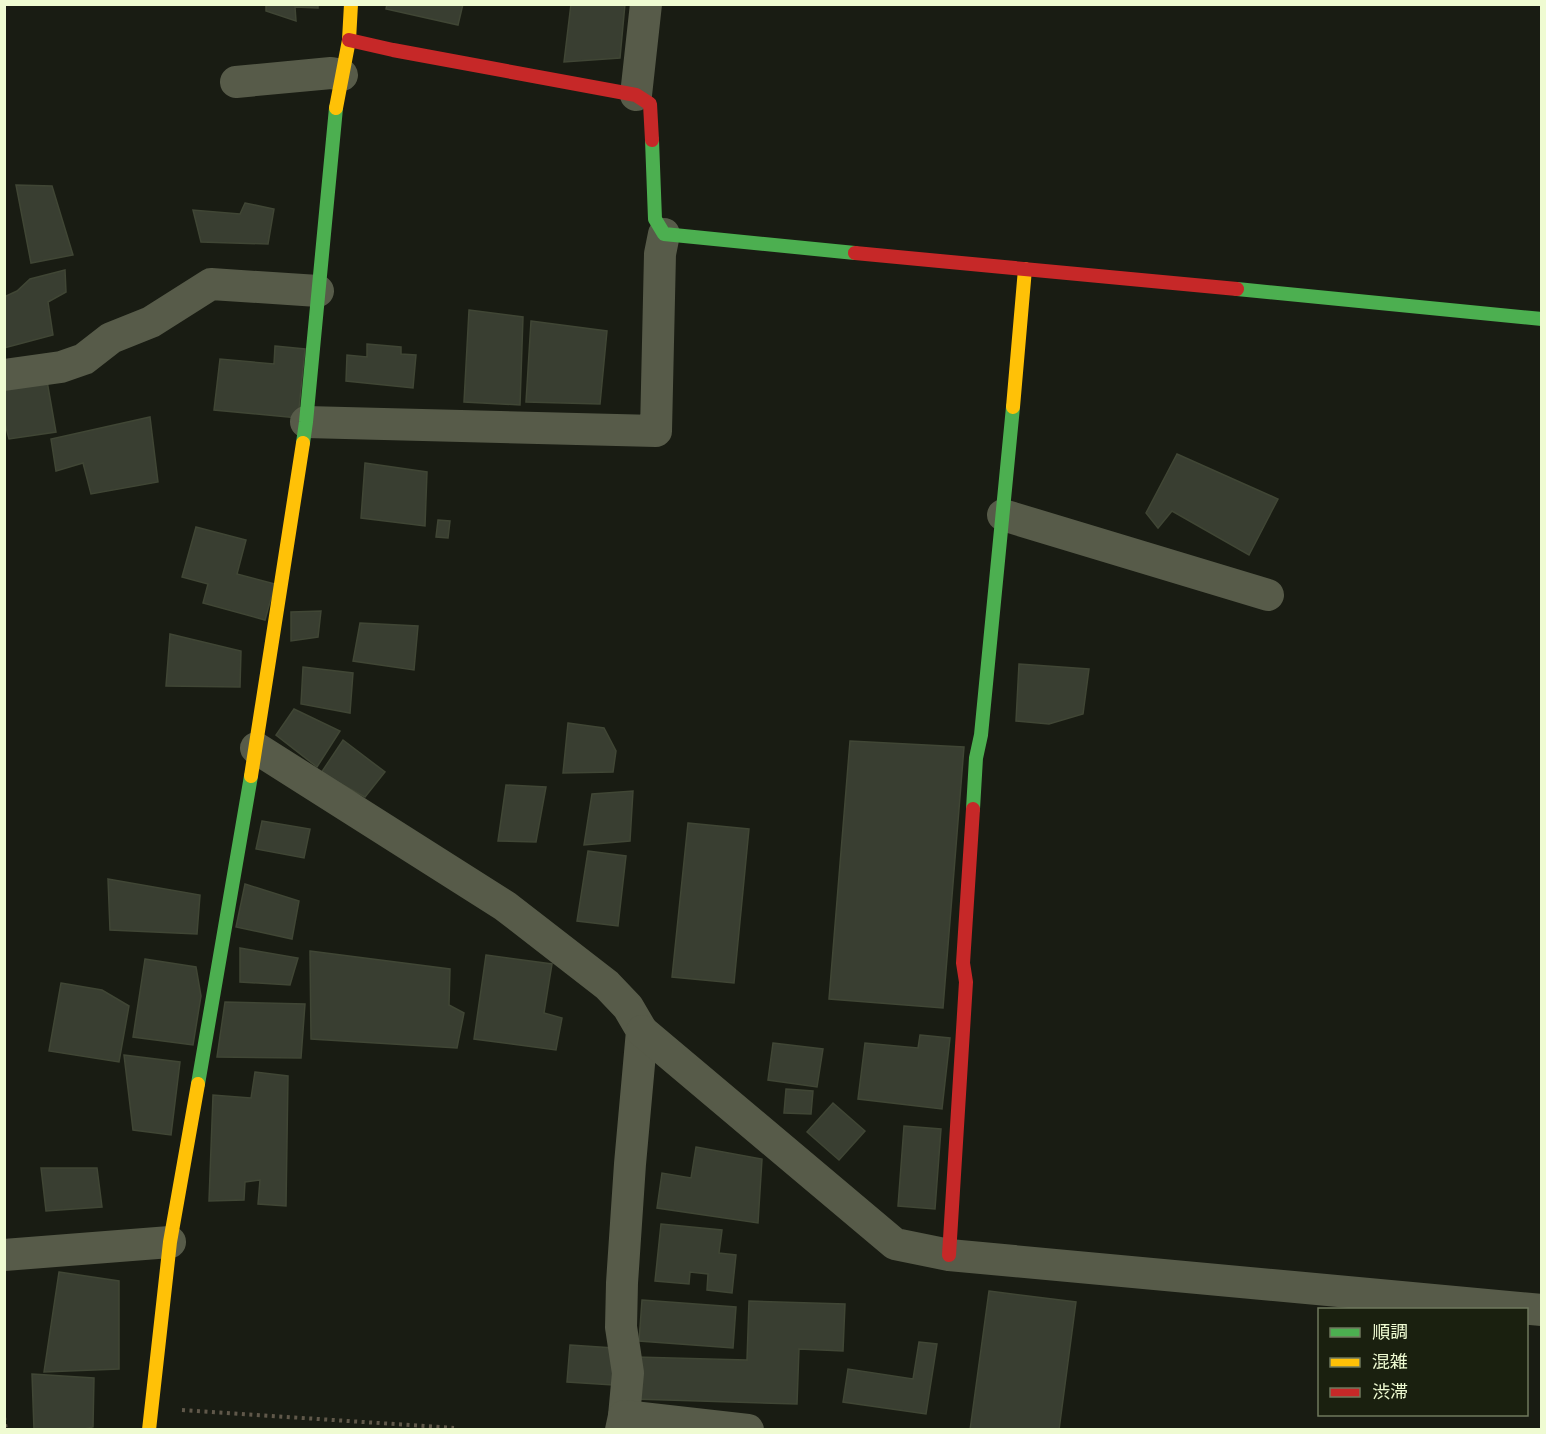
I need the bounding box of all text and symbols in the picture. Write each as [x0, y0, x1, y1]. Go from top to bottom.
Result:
legend [1318, 1308, 1528, 1416]
text: 順調 [1372, 1321, 1408, 1342]
text: 混雑 [1372, 1351, 1408, 1372]
text: 渋滞 [1372, 1381, 1408, 1402]

